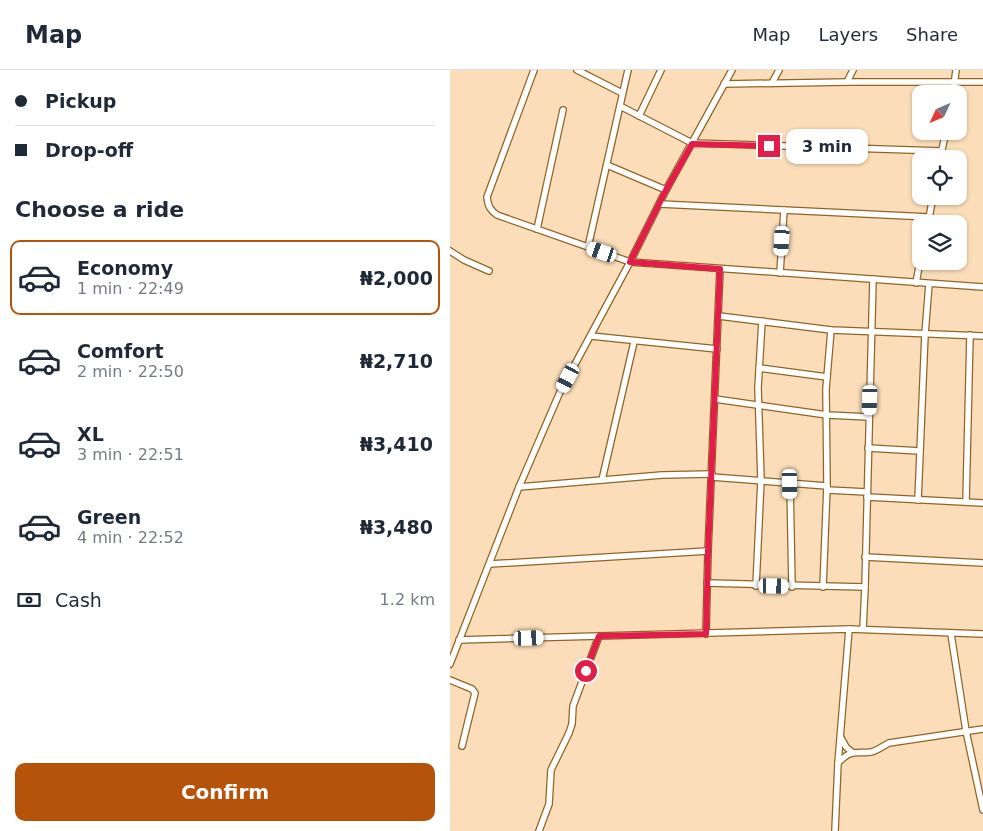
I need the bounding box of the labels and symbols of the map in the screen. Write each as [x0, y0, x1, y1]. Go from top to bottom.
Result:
north arrow [912, 85, 968, 140]
callout: 3 min [786, 128, 869, 164]
route end [758, 135, 780, 157]
car [773, 226, 790, 256]
car [585, 240, 618, 264]
car [554, 361, 581, 395]
car [861, 385, 878, 415]
car [782, 469, 797, 499]
car [758, 578, 789, 594]
car [513, 630, 544, 646]
route start [575, 660, 597, 682]

